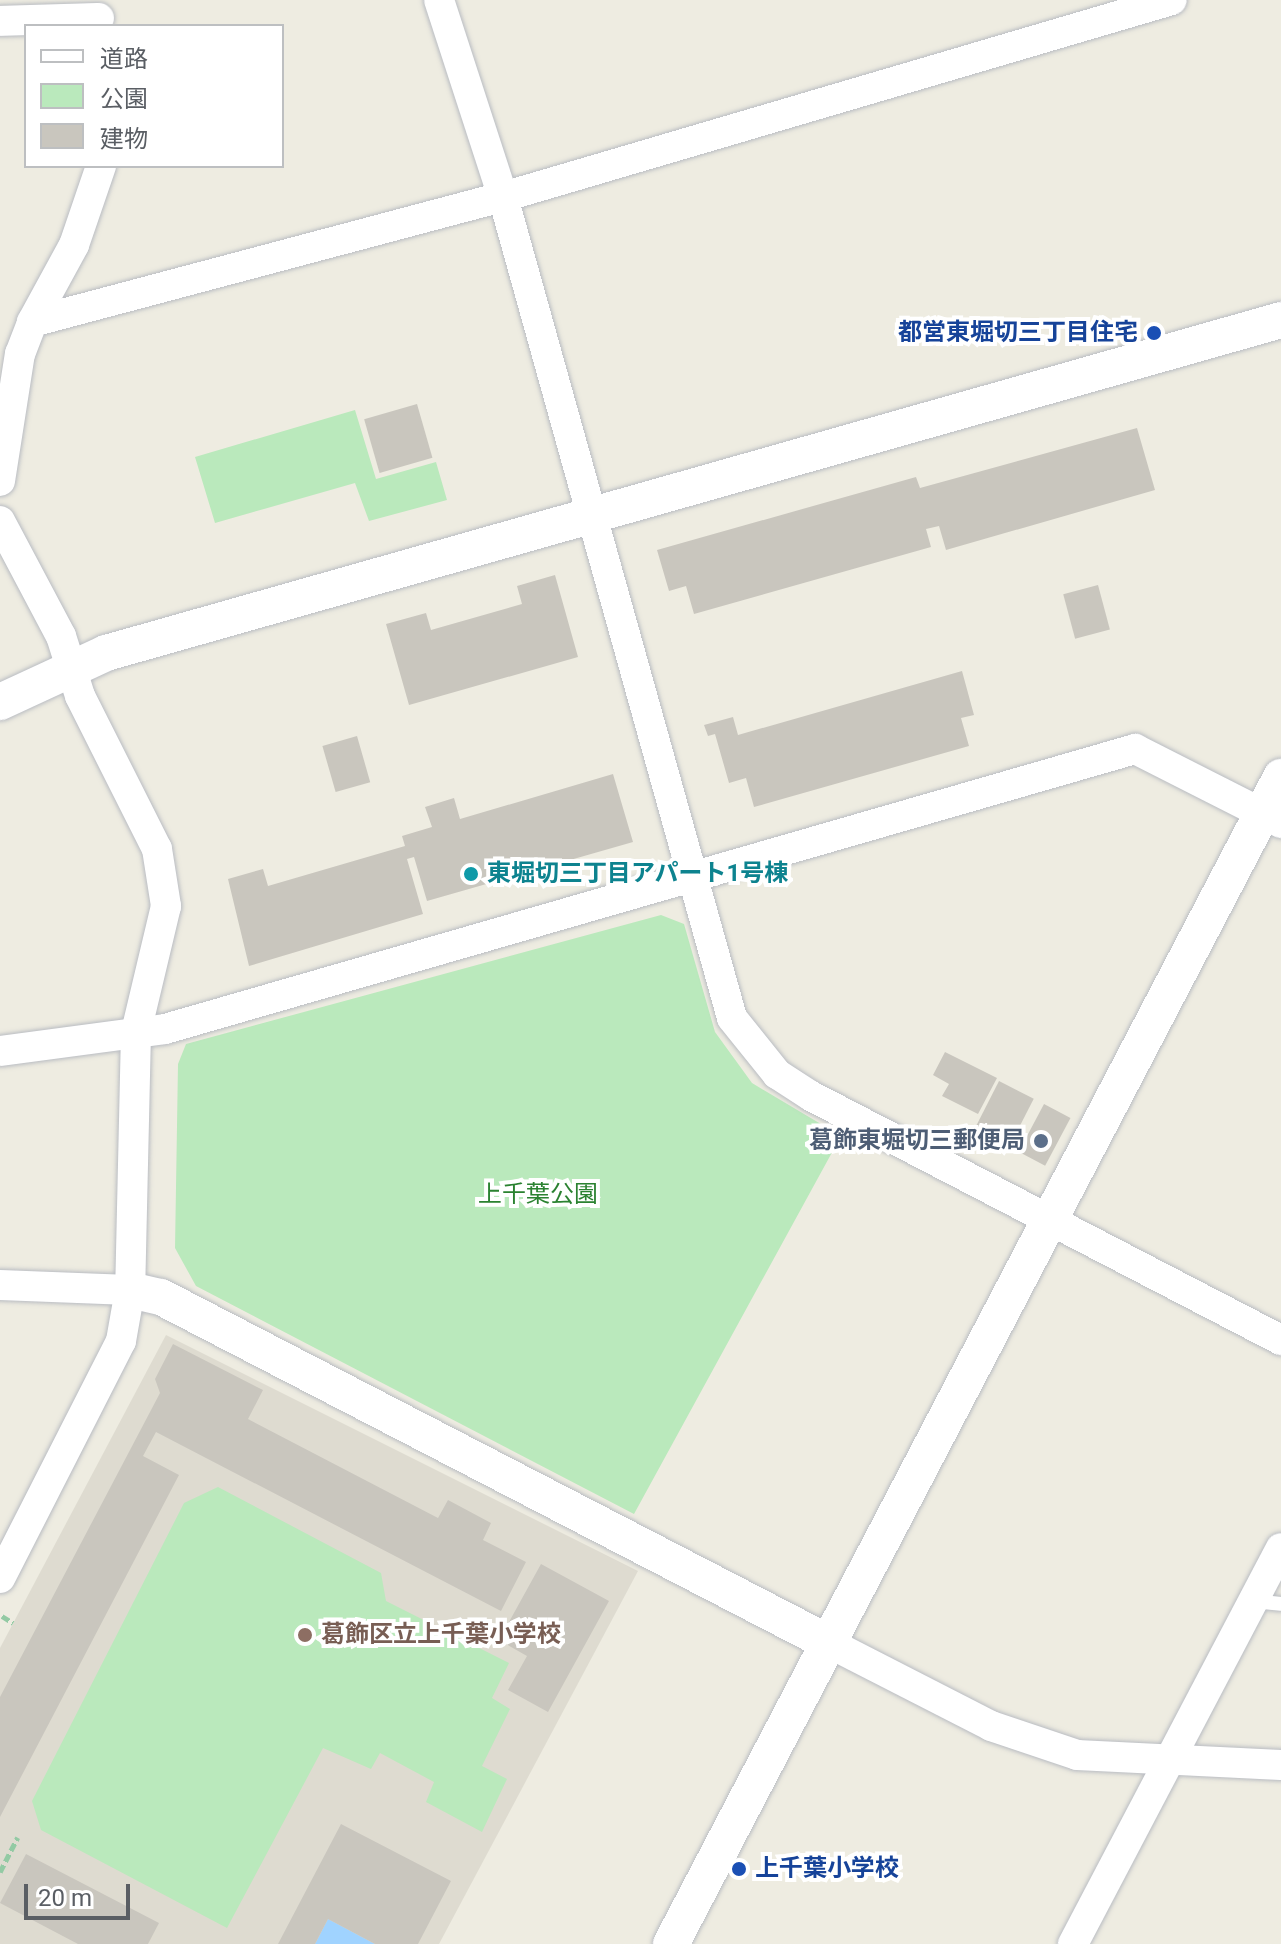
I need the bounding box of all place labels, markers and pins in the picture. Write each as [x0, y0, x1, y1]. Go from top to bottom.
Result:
place label: 都営東堀切三丁目住宅 [898, 319, 1138, 347]
marker: 都営東堀切三丁目住宅 [1145, 324, 1163, 342]
place label: 東堀切三丁目アパート1号棟 [487, 860, 789, 888]
marker: 東堀切三丁目アパート1号棟 [462, 865, 480, 883]
place label: 葛飾東堀切三郵便局 [809, 1127, 1025, 1155]
marker: 葛飾東堀切三郵便局 [1032, 1132, 1050, 1150]
place label: 葛飾区立上千葉小学校 [321, 1621, 561, 1649]
marker: 葛飾区立上千葉小学校 [296, 1626, 314, 1644]
place label: 上千葉小学校 [755, 1855, 899, 1883]
marker: 上千葉小学校 [730, 1860, 748, 1878]

